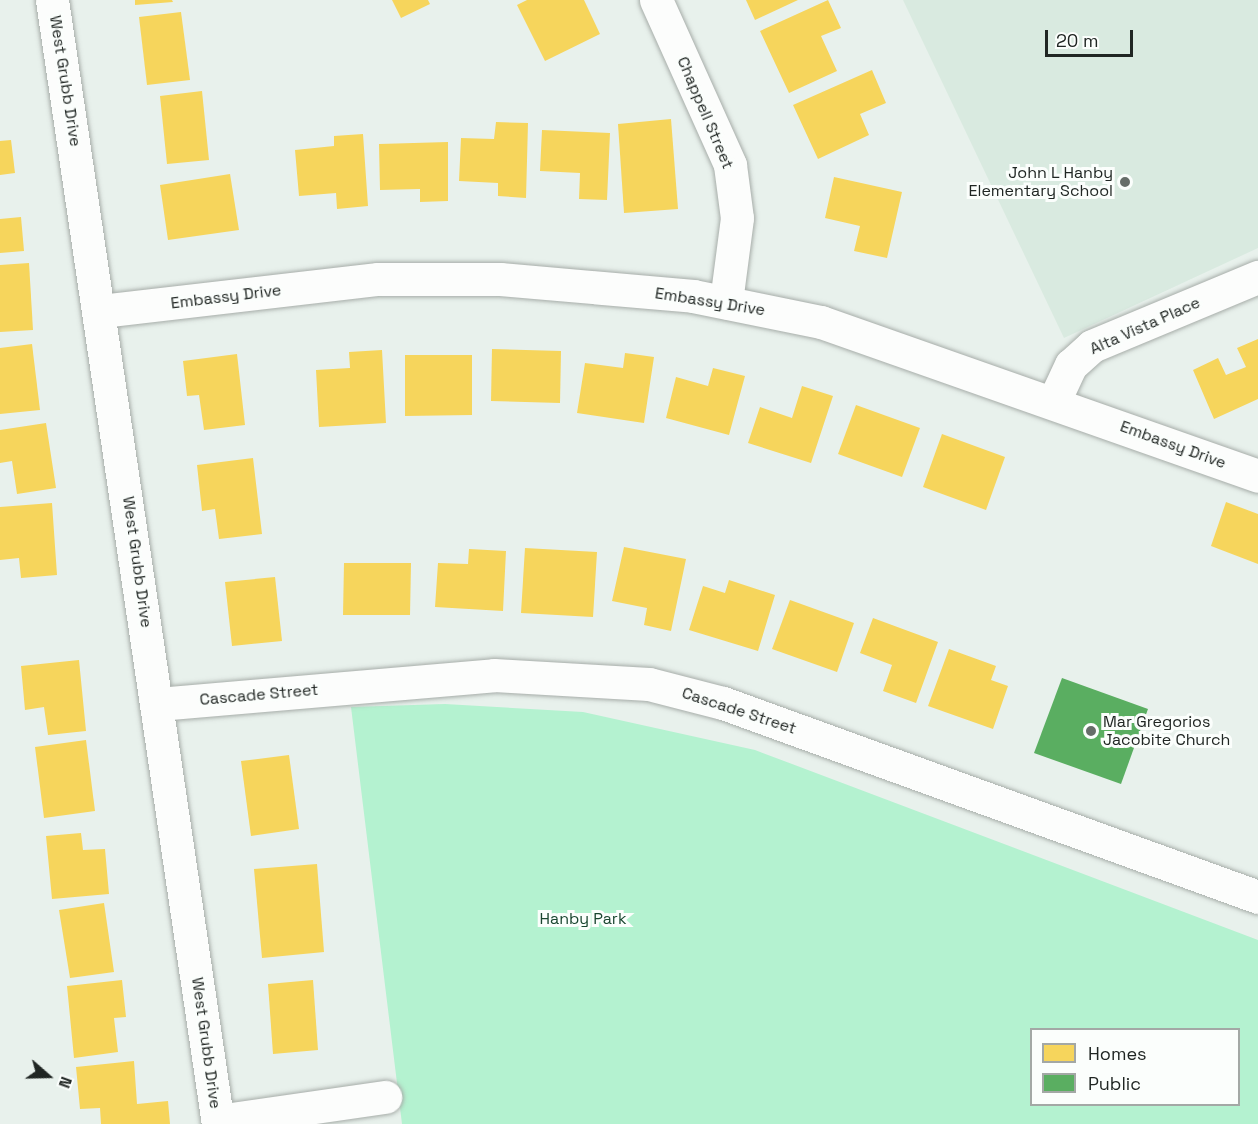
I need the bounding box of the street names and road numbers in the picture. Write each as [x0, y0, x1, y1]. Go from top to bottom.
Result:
street label: West Grubb Drive [45, 14, 85, 148]
street label: Chappell Street [673, 54, 737, 172]
street label: Embassy Drive [170, 281, 282, 313]
street label: Embassy Drive [654, 284, 766, 320]
street label: Alta Vista Place [1087, 293, 1203, 359]
street label: Embassy Drive [1117, 417, 1229, 473]
street label: West Grubb Drive [118, 495, 156, 629]
street label: Cascade Street [199, 680, 319, 710]
street label: Cascade Street [679, 683, 799, 739]
street label: West Grubb Drive [187, 976, 225, 1110]

